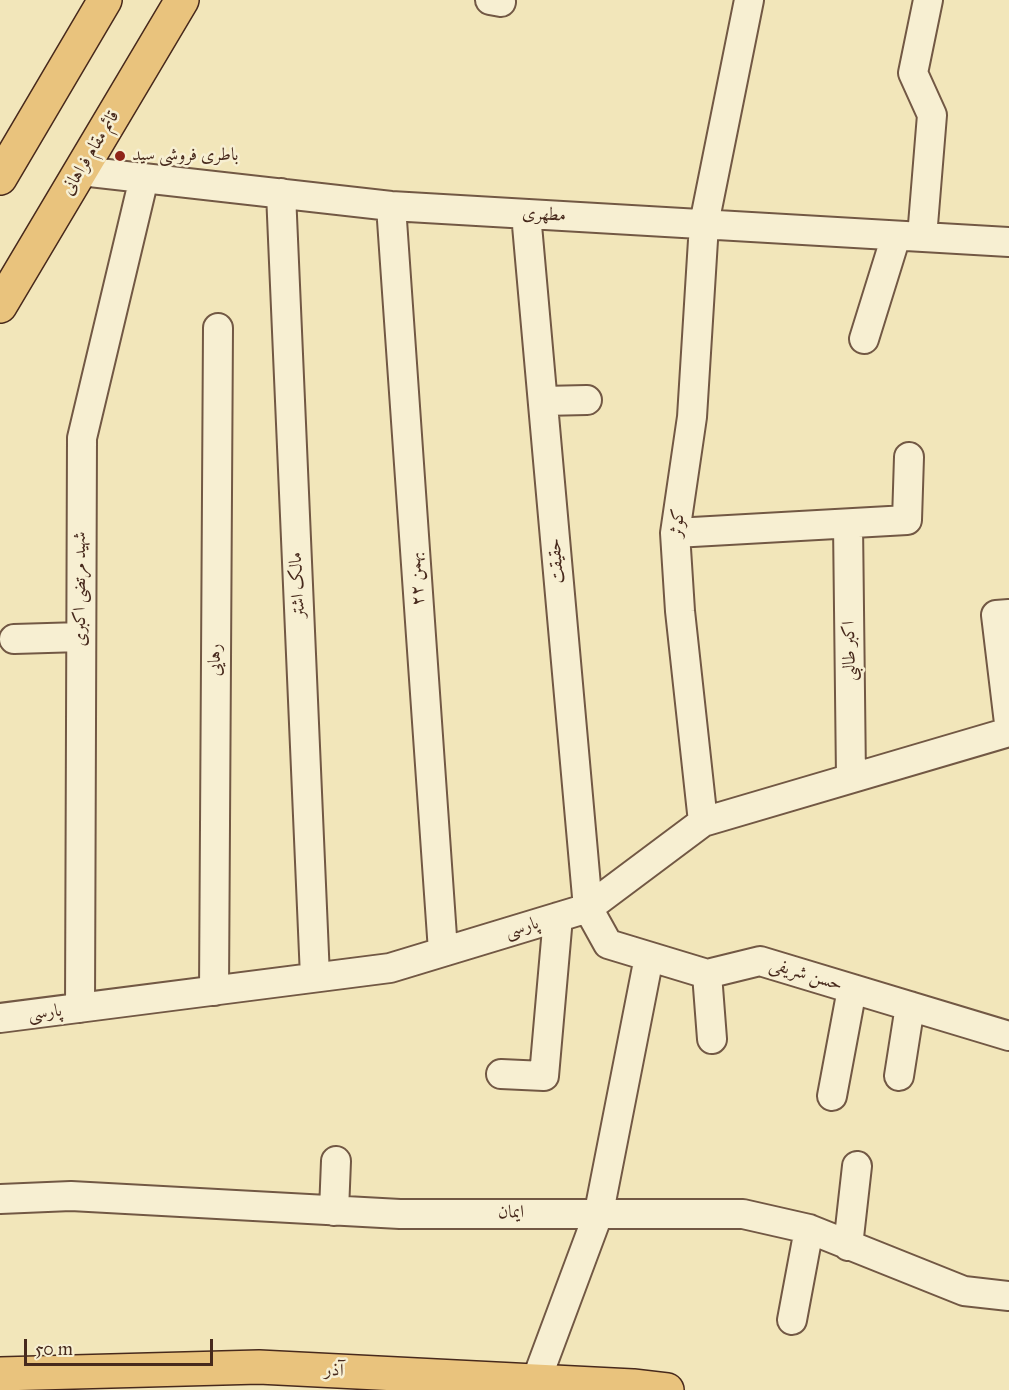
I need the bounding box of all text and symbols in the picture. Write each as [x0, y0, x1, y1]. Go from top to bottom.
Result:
street label: قائم مقام فراهانی [57, 107, 125, 199]
place label: باطری فروشی سید [132, 145, 239, 167]
marker: باطری فروشی سید [113, 149, 127, 163]
street label: مطهری [522, 203, 566, 227]
street label: کوثر [666, 508, 690, 538]
street label: شهید مرتضی اکبری [70, 532, 92, 646]
street label: حقیقت [544, 537, 570, 585]
street label: ۲۲ بهمن [404, 551, 430, 607]
street label: مالک اشتر [285, 552, 311, 618]
street label: اکبر طالبی [839, 621, 861, 681]
street label: رهایی [205, 644, 227, 676]
street label: پارسی [503, 913, 541, 943]
street label: حسن شریفی [767, 954, 845, 996]
street label: پارسی [27, 1000, 63, 1026]
street label: ایمان [498, 1202, 524, 1224]
scale bar [27, 1327, 216, 1365]
text: 50 m [35, 1338, 73, 1360]
street label: آذر [324, 1360, 344, 1382]

